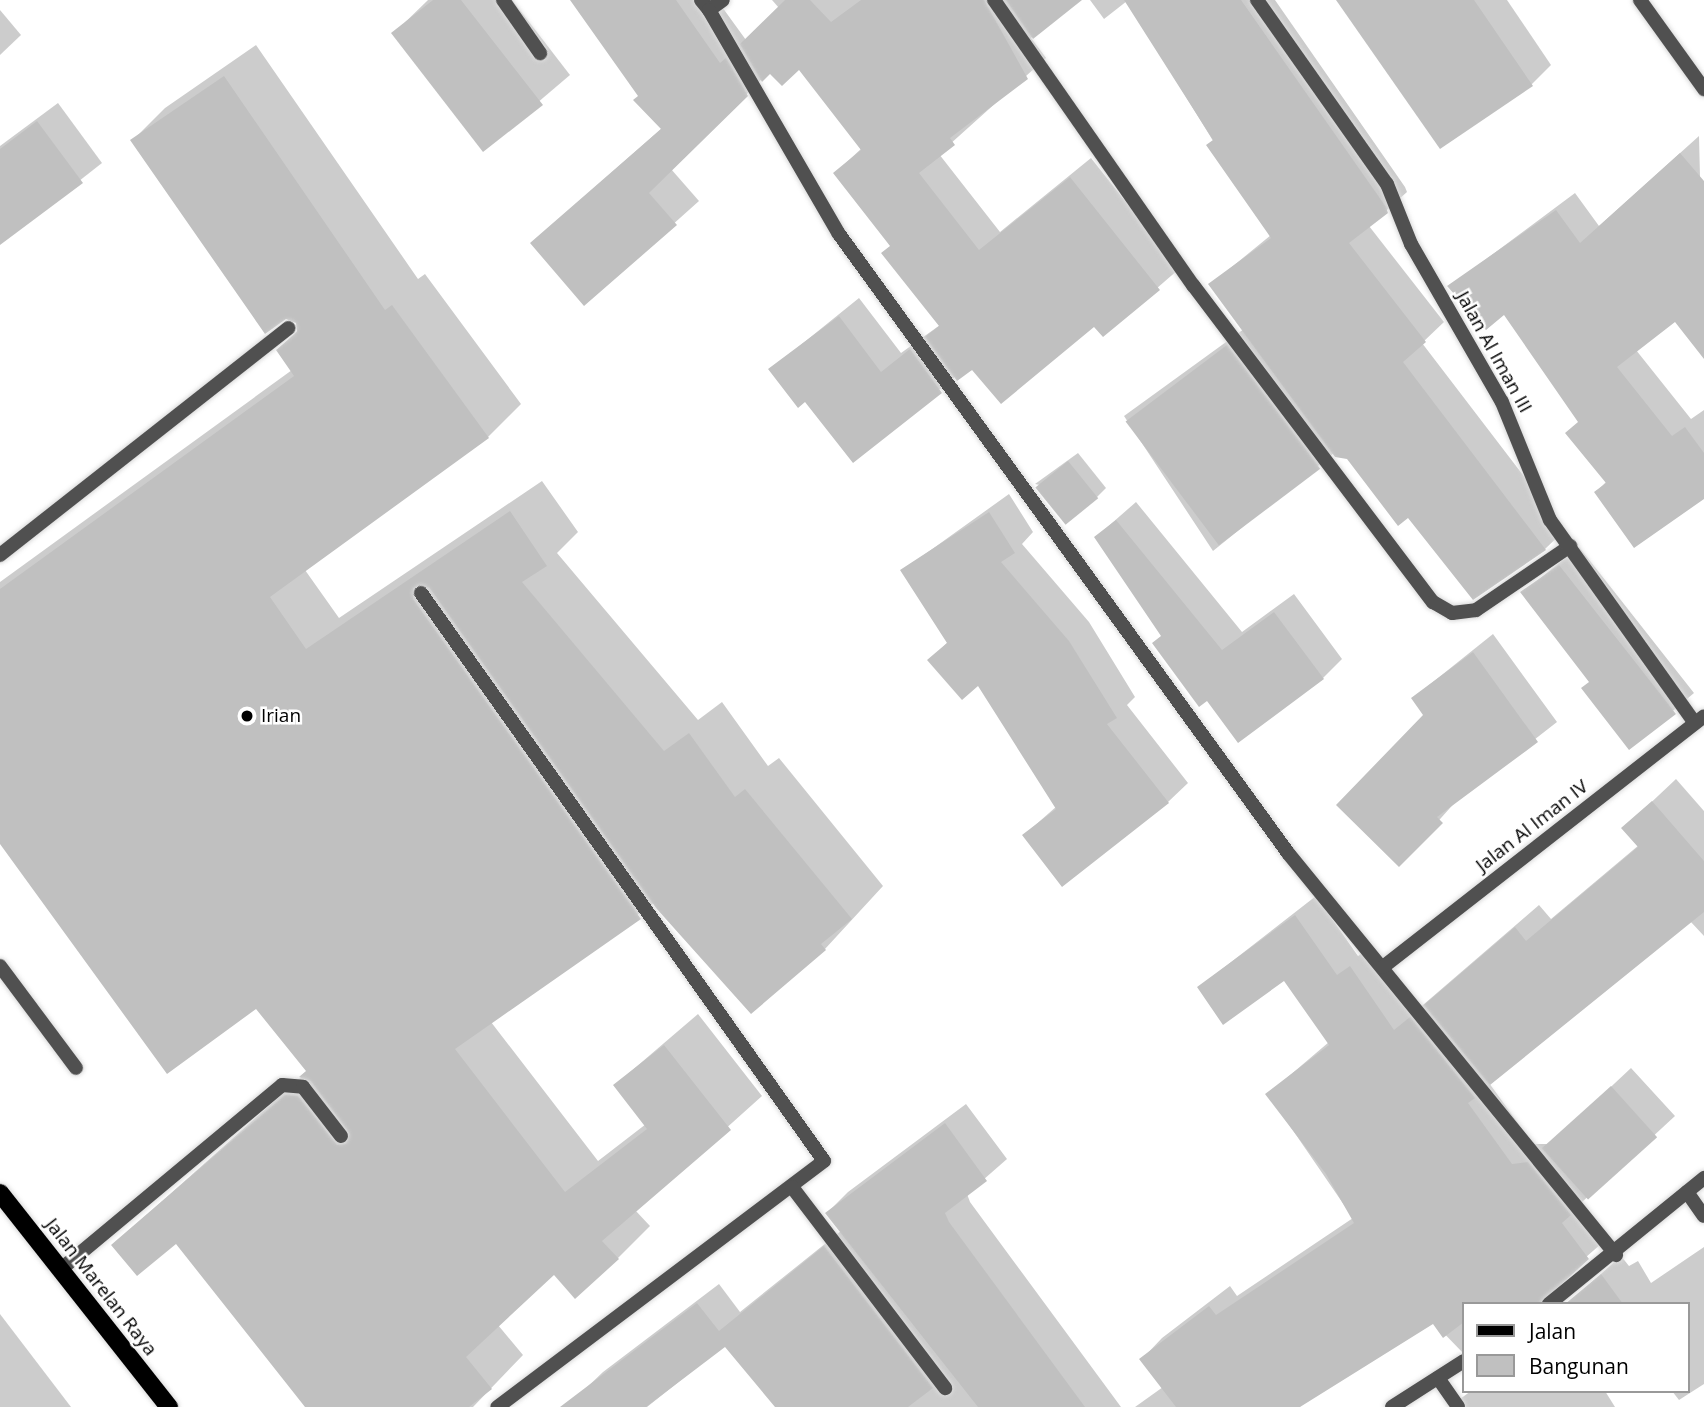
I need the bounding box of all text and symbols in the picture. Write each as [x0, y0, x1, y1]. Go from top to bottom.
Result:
street label: Jalan Al Iman III [1451, 287, 1537, 417]
place label: Irian [261, 705, 301, 727]
marker: Irian [239, 708, 255, 724]
street label: Jalan Al Iman IV [1471, 775, 1593, 877]
street label: Jalan Marelan Raya [40, 1214, 162, 1360]
legend [1462, 1302, 1690, 1393]
text: Jalan [1529, 1317, 1576, 1345]
text: Bangunan [1529, 1352, 1629, 1380]

